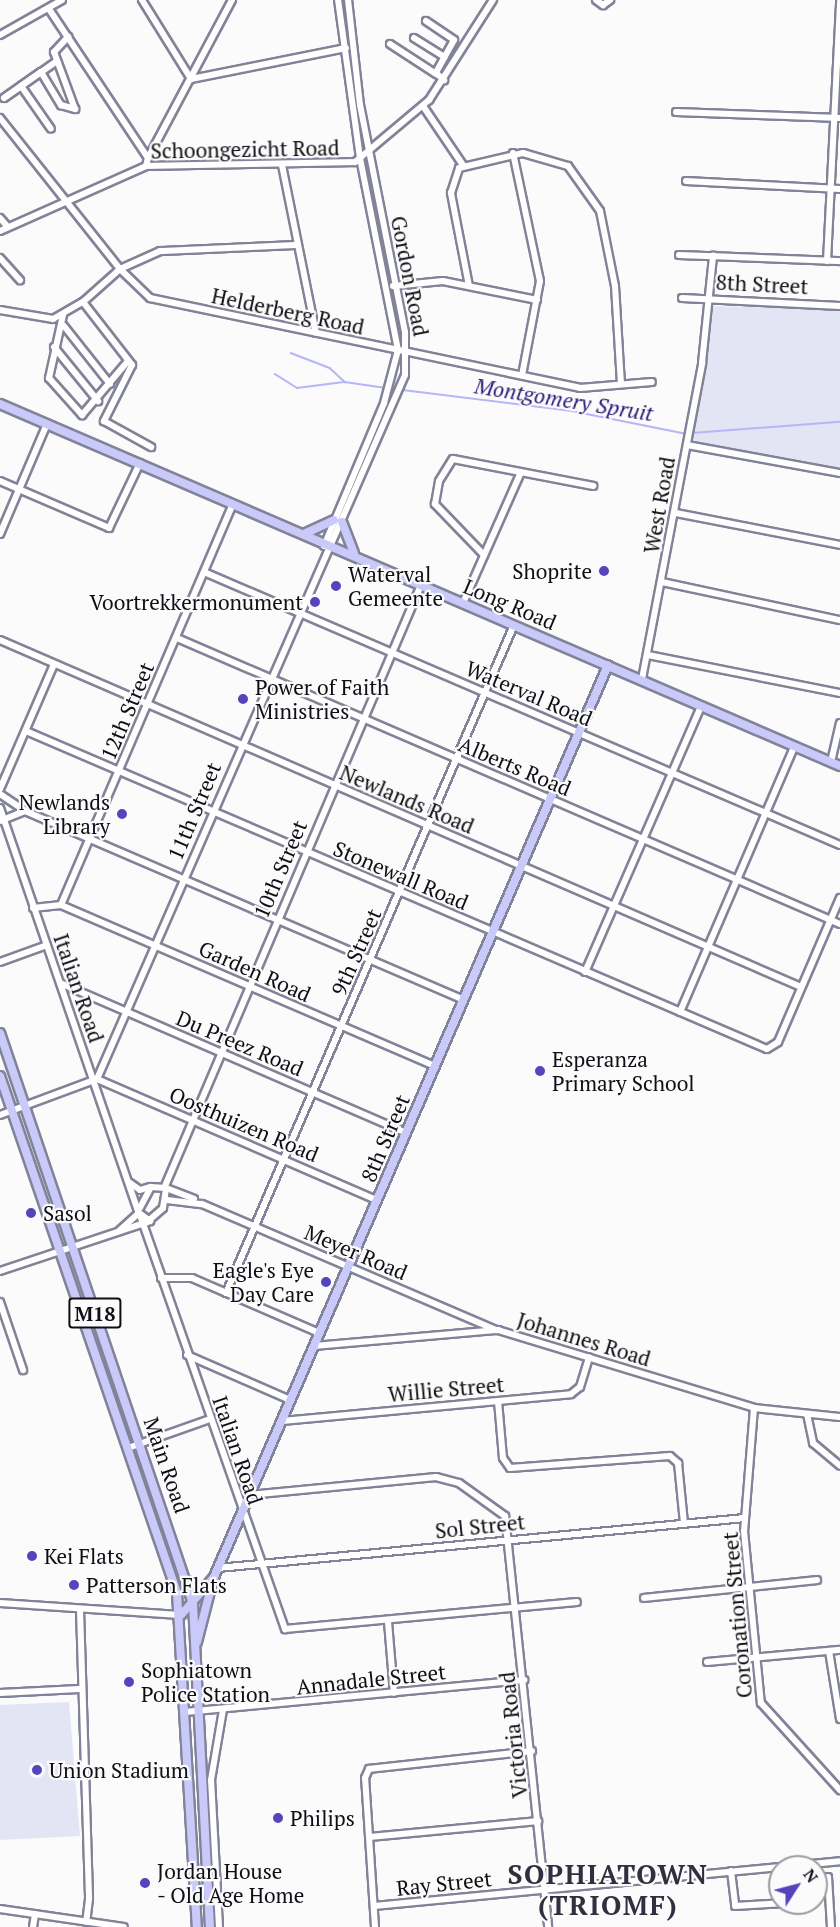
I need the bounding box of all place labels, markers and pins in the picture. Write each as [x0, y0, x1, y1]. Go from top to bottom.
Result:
place label: Shoprite [512, 558, 592, 584]
place label: Waterval Gemeente [348, 561, 443, 611]
marker: Shoprite [597, 564, 611, 578]
marker: Waterval Gemeente [329, 579, 343, 593]
place label: Voortrekkermonument [90, 589, 303, 615]
marker: Voortrekkermonument [308, 595, 322, 609]
place label: Power of Faith Ministries [255, 674, 389, 724]
marker: Power of Faith Ministries [236, 692, 250, 706]
place label: Newlands Library [19, 789, 110, 839]
marker: Newlands Library [115, 807, 129, 821]
place label: Esperanza Primary School [552, 1046, 695, 1096]
marker: Esperanza Primary School [533, 1064, 547, 1078]
place label: Sasol [43, 1200, 92, 1226]
marker: Sasol [24, 1206, 38, 1220]
place label: Eagle's Eye Day Care [213, 1257, 314, 1307]
marker: Eagle's Eye Day Care [319, 1275, 333, 1289]
place label: Kei Flats [44, 1543, 124, 1569]
marker: Kei Flats [25, 1549, 39, 1563]
place label: Patterson Flats [86, 1572, 227, 1598]
marker: Patterson Flats [67, 1578, 81, 1592]
place label: Sophiatown Police Station [141, 1657, 270, 1707]
marker: Sophiatown Police Station [122, 1675, 136, 1689]
place label: Union Stadium [49, 1757, 189, 1783]
marker: Union Stadium [30, 1763, 44, 1777]
place label: Philips [290, 1805, 355, 1831]
marker: Philips [271, 1811, 285, 1825]
place label: Jordan House - Old Age Home [157, 1858, 306, 1908]
marker: Jordan House - Old Age Home [138, 1876, 152, 1890]

